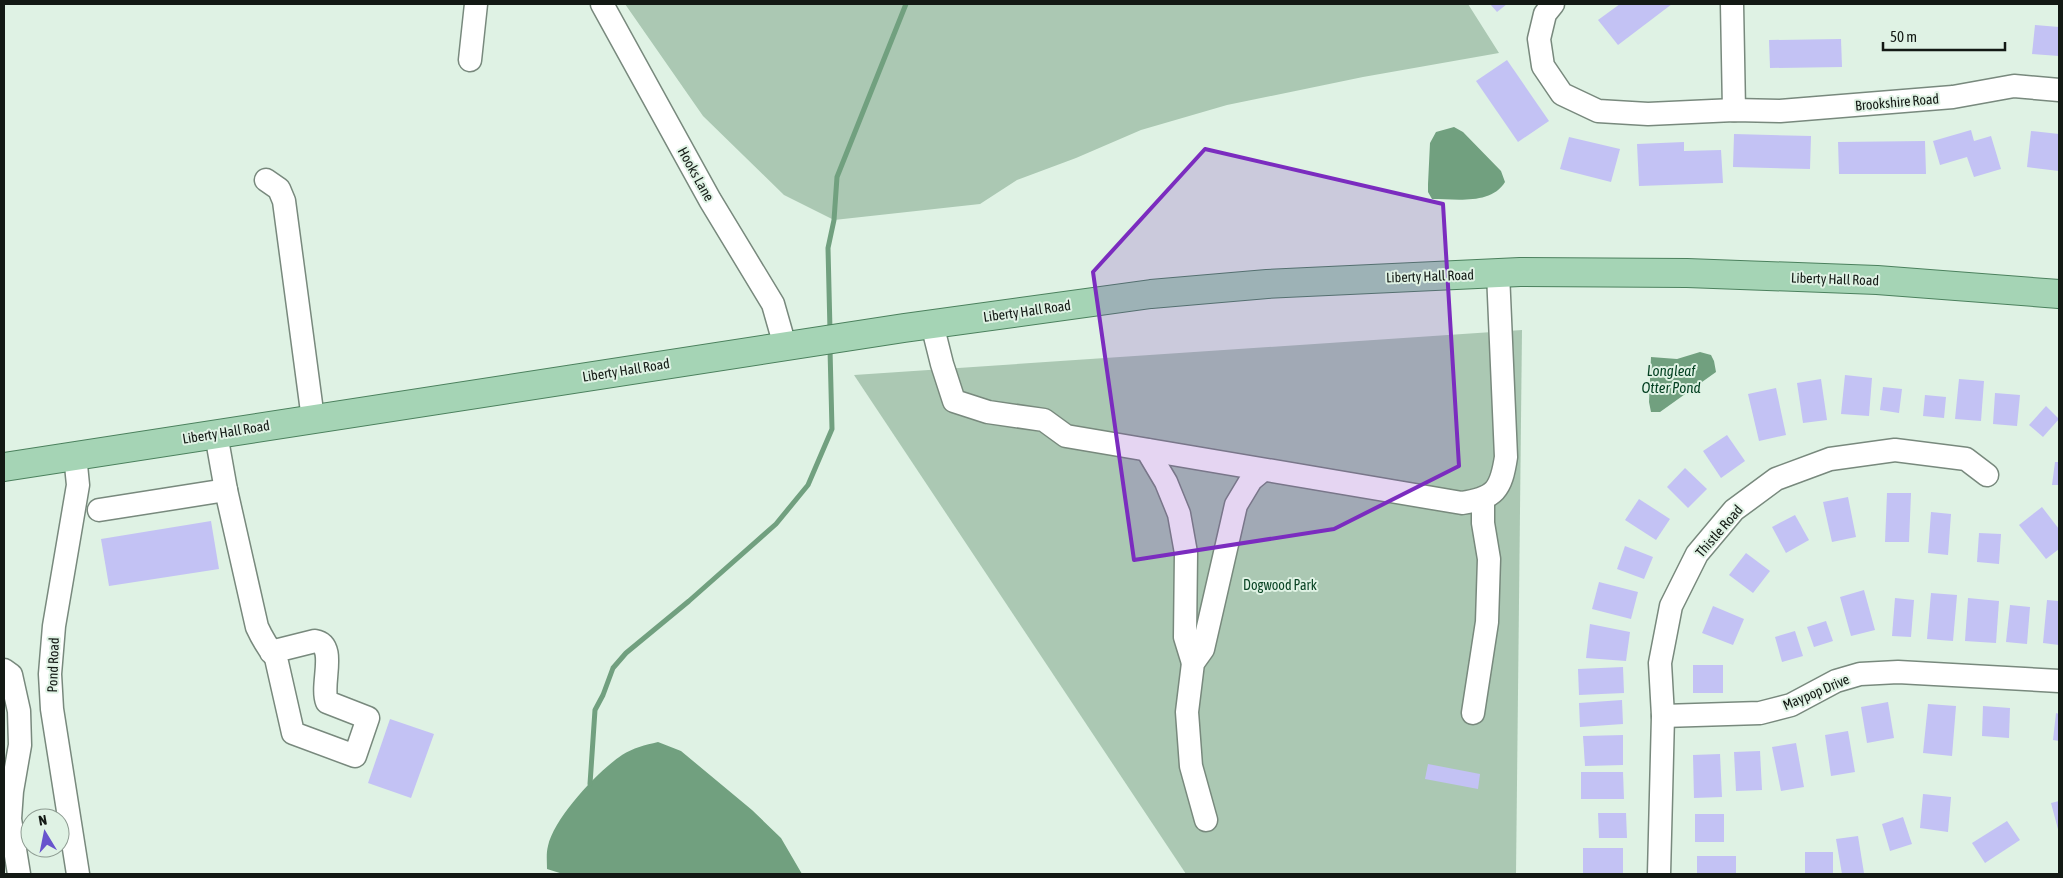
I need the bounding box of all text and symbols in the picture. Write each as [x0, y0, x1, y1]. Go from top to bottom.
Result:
scale bar [1883, 20, 2006, 52]
text: 50 m [1890, 28, 1917, 45]
street label: Brookshire Road [1854, 90, 1940, 114]
street label: Hooks Lane [675, 144, 717, 204]
street label: Liberty Hall Road [1386, 266, 1474, 286]
street label: Liberty Hall Road [1791, 269, 1879, 289]
street label: Liberty Hall Road [982, 297, 1072, 325]
street label: Liberty Hall Road [581, 355, 671, 385]
water label: Longleaf Otter Pond [1641, 362, 1701, 396]
street label: Liberty Hall Road [181, 417, 271, 447]
street label: Thistle Road [1692, 502, 1746, 560]
park label: Dogwood Park [1243, 577, 1317, 593]
street label: Pond Road [44, 637, 62, 693]
street label: Maypop Drive [1780, 671, 1852, 713]
north arrow [20, 808, 70, 858]
text: N [37, 812, 48, 829]

